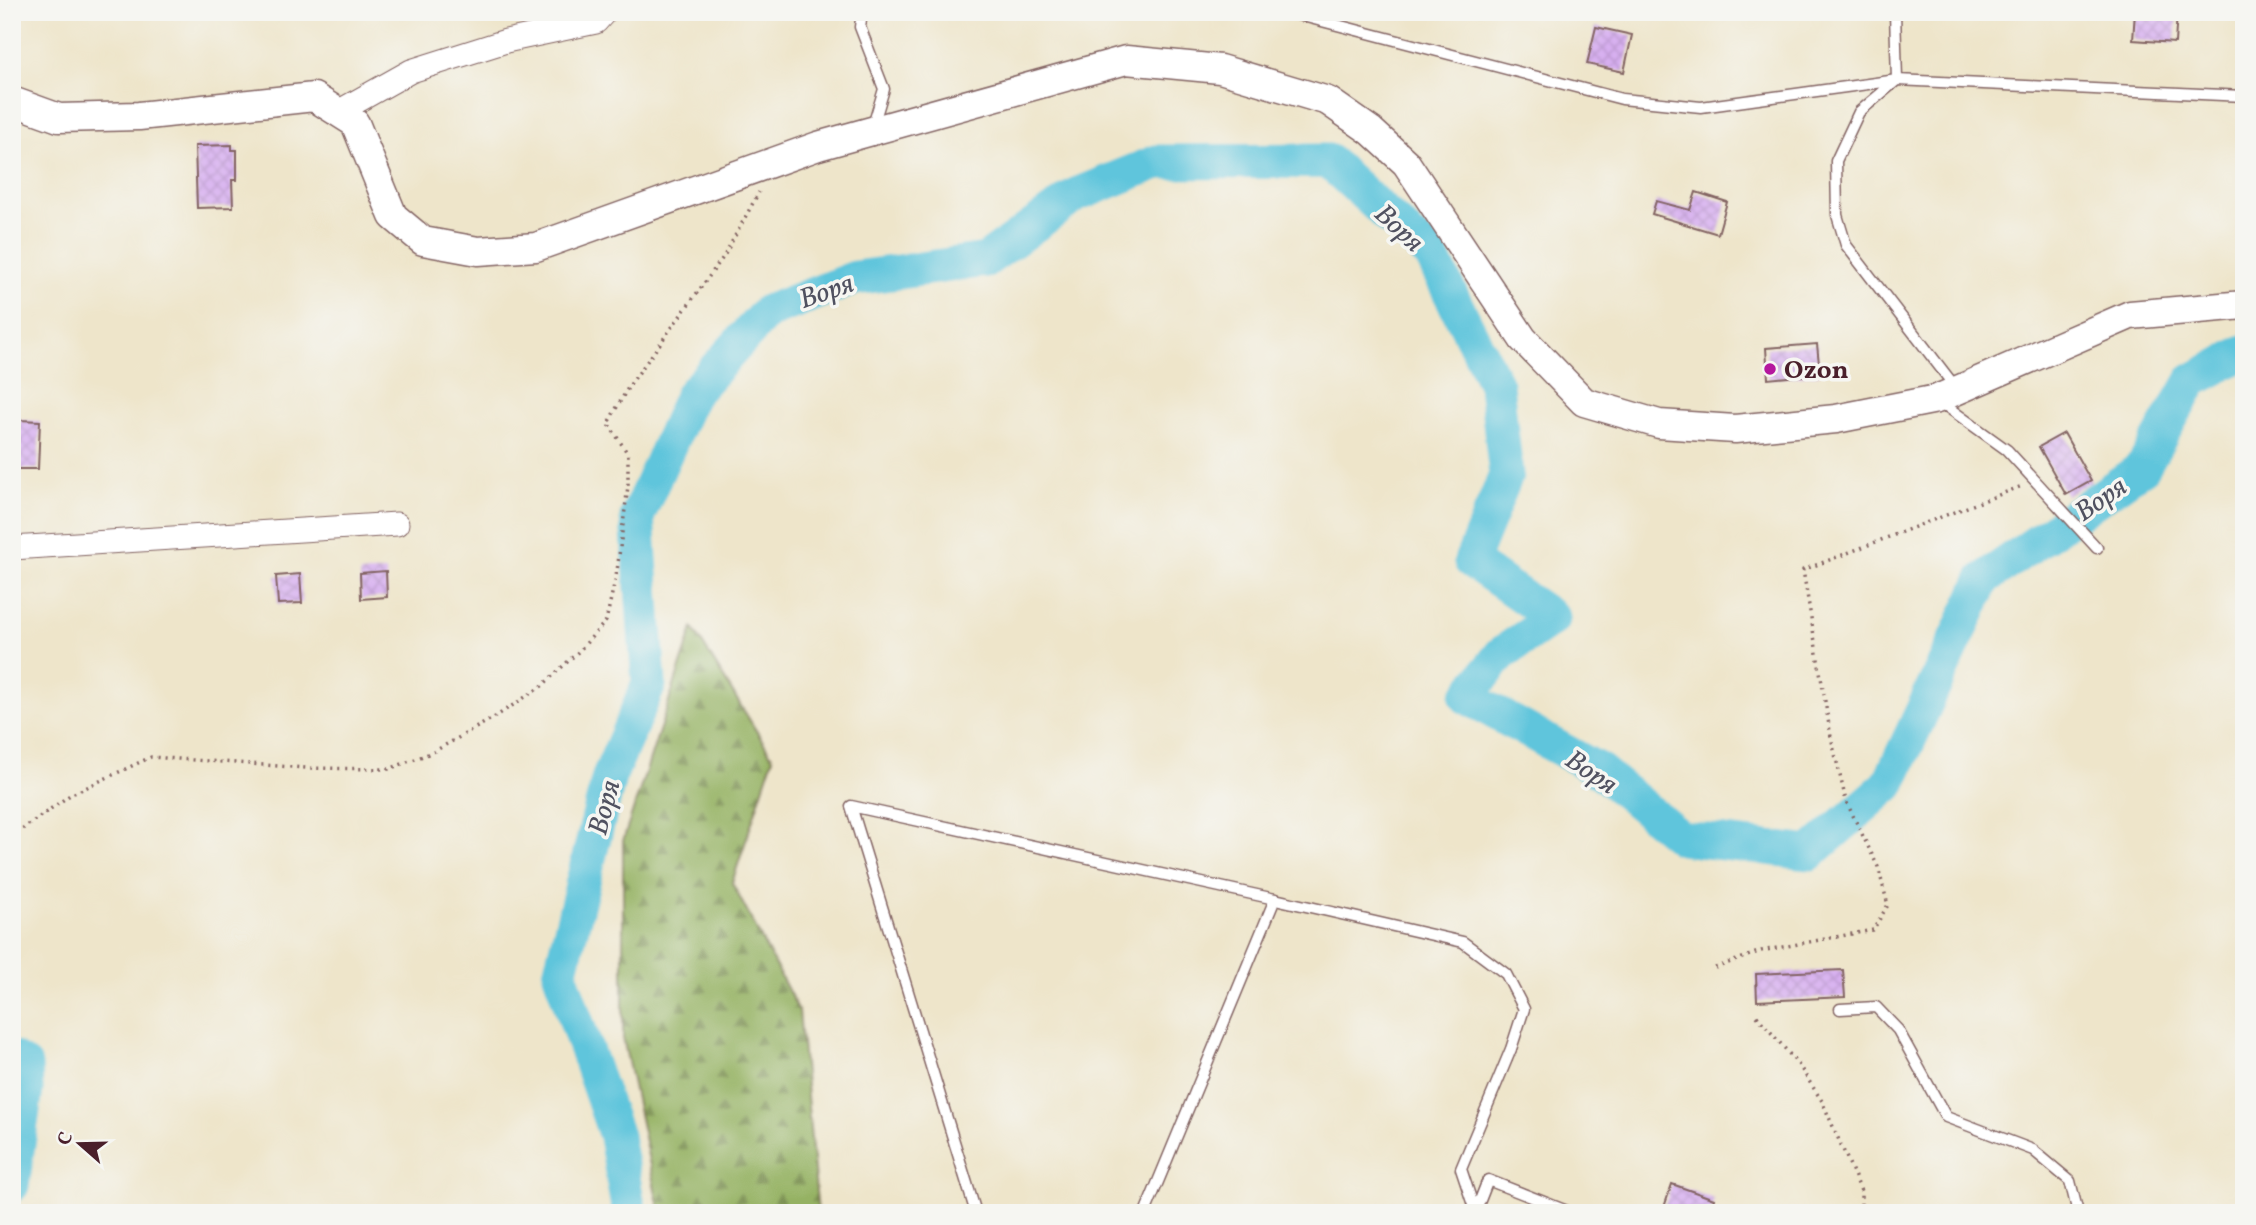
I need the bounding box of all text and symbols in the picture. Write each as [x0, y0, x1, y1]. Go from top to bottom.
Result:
water label: Воря [1365, 196, 1432, 262]
water label: Воря [794, 265, 859, 320]
place label: Ozon [1784, 353, 1849, 389]
marker: Ozon [1762, 361, 1778, 377]
water label: Воря [2068, 468, 2135, 532]
water label: Воря [1557, 741, 1624, 805]
water label: Воря [579, 776, 631, 839]
north arrow [46, 1110, 116, 1180]
text: С [52, 1129, 80, 1149]

